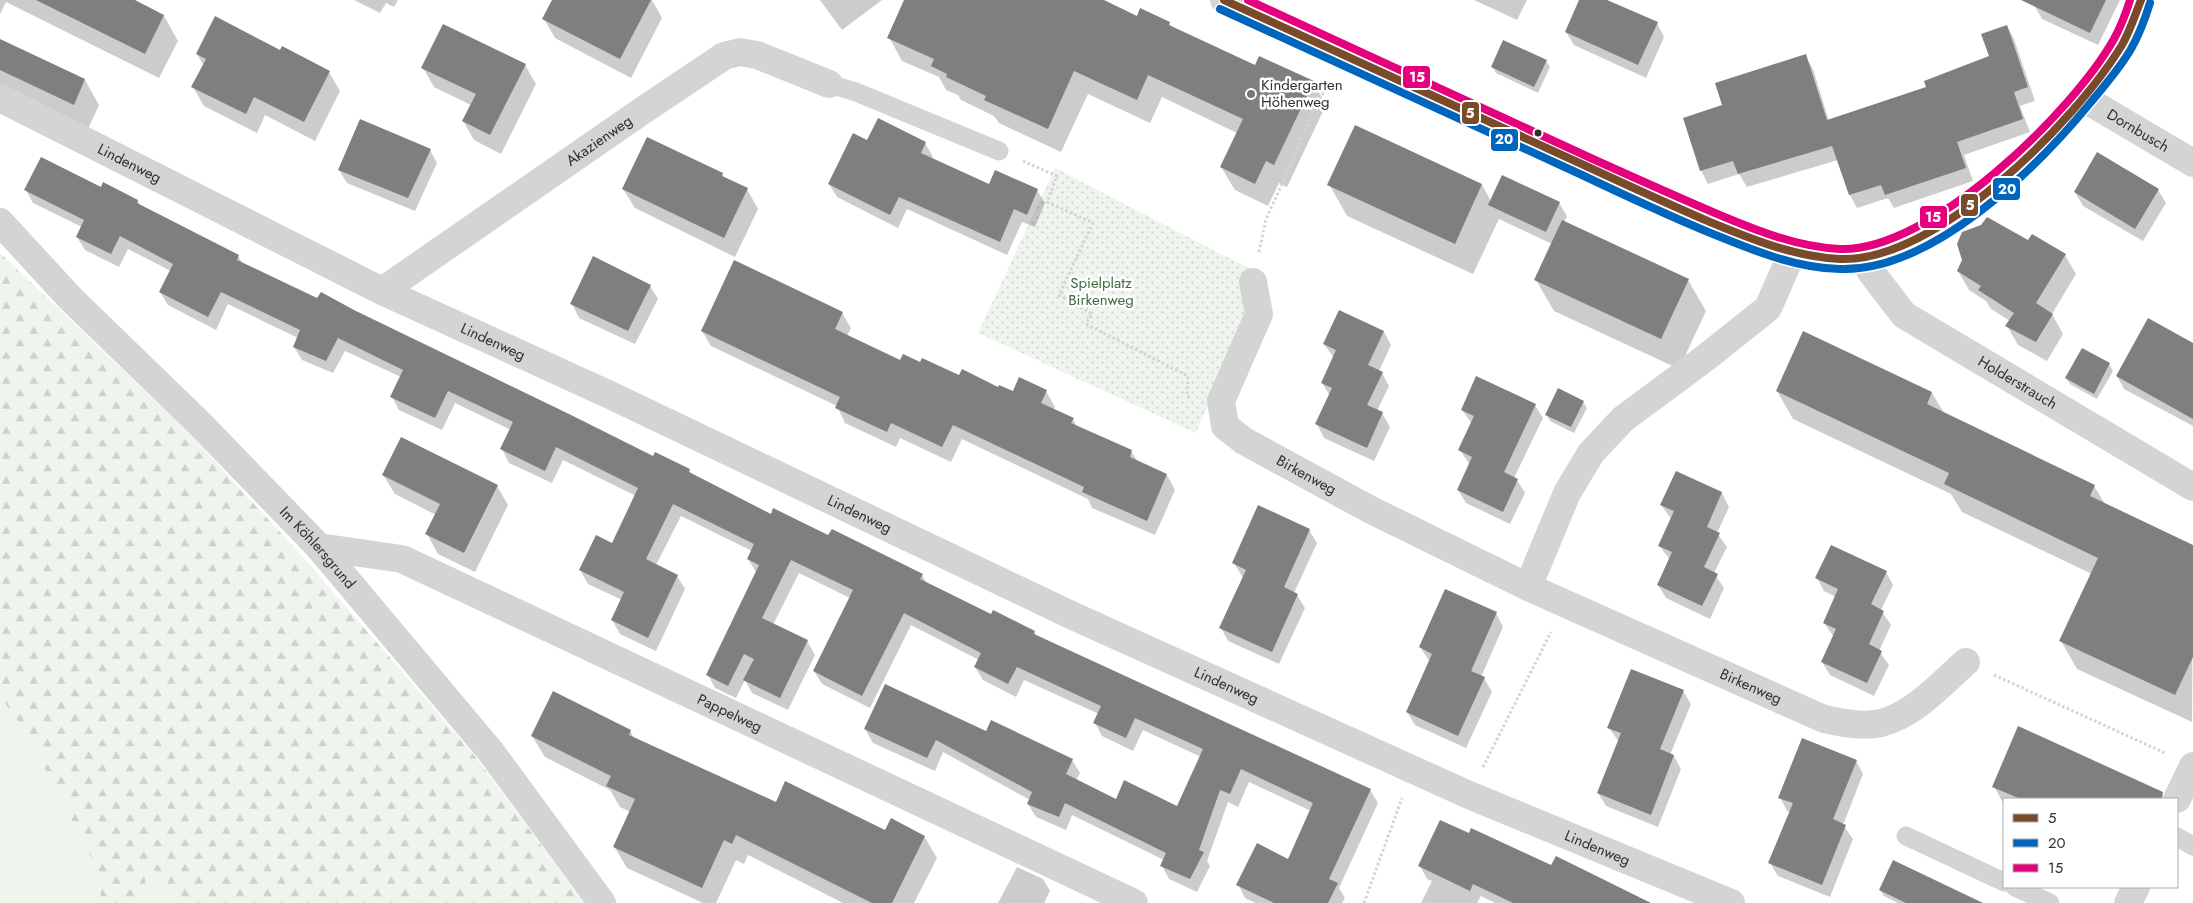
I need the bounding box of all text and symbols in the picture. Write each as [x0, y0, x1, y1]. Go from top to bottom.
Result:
line badge: 15 [1402, 65, 1431, 89]
text: 15 [1409, 67, 1425, 87]
place label: Kindergarten Höhenweg [1261, 74, 1343, 113]
marker: Kindergarten Höhenweg [1245, 88, 1257, 100]
line badge: 5 [1461, 101, 1480, 125]
text: 5 [1465, 103, 1475, 123]
street label: Dornbusch [2103, 104, 2173, 158]
street label: Akazienweg [561, 110, 637, 171]
line badge: 20 [1490, 128, 1519, 152]
unlabelled marker [1533, 128, 1543, 138]
text: 20 [1495, 129, 1513, 149]
street label: Lindenweg [94, 138, 165, 189]
line badge: 20 [1992, 177, 2021, 201]
text: 20 [1998, 179, 2016, 199]
line badge: 5 [1960, 193, 1979, 217]
text: 5 [1965, 195, 1975, 215]
line badge: 15 [1919, 205, 1948, 229]
text: 15 [1925, 207, 1941, 227]
park label: Spielplatz Birkenweg [1068, 272, 1134, 311]
street label: Lindenweg [457, 317, 529, 366]
street label: Holderstrauch [1974, 350, 2061, 415]
street label: Birkenweg [1272, 450, 1340, 500]
street label: Lindenweg [824, 489, 895, 539]
street label: Im Köhlersgrund [274, 501, 361, 594]
street label: Lindenweg [1191, 661, 1262, 710]
street label: Birkenweg [1716, 663, 1785, 710]
street label: Pappelweg [694, 688, 766, 738]
legend [2003, 798, 2178, 888]
text: 5 [2048, 807, 2056, 829]
street label: Lindenweg [1561, 825, 1633, 871]
text: 20 [2048, 832, 2066, 854]
text: 15 [2048, 857, 2063, 879]

